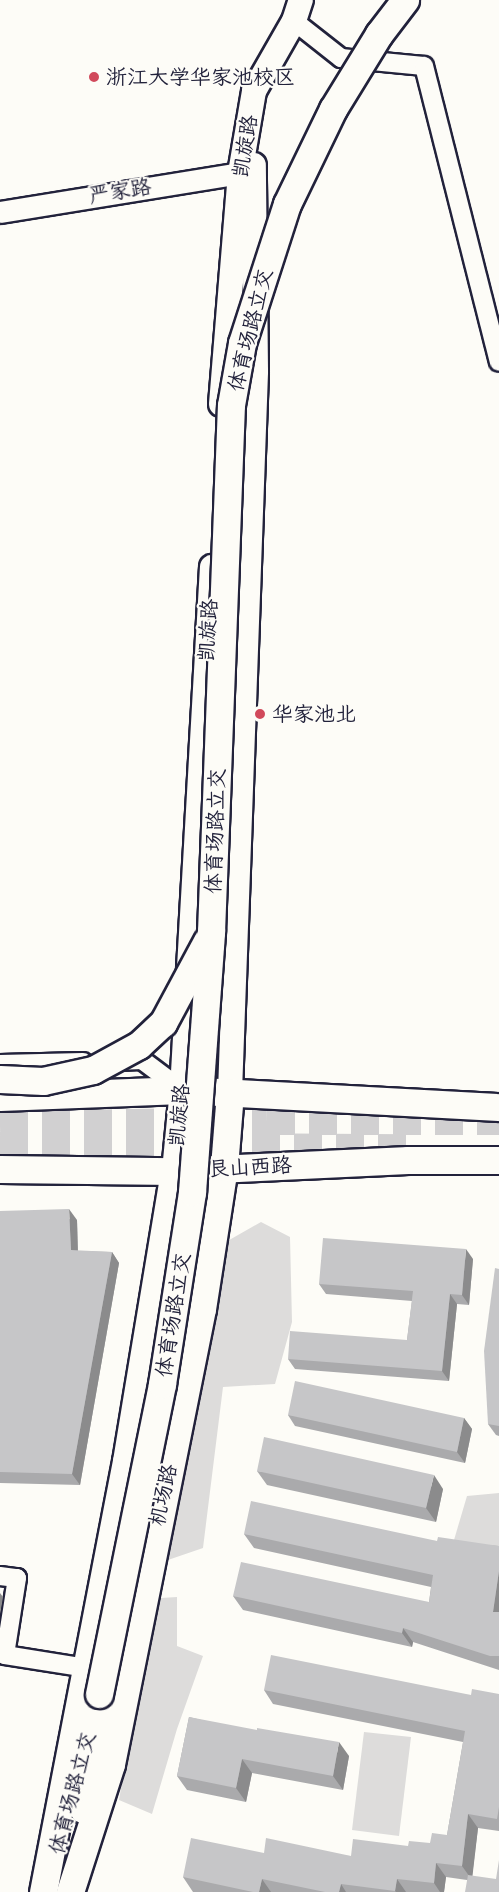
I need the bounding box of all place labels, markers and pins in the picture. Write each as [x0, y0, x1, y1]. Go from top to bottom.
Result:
place label: 浙江大学华家池校区 [106, 64, 295, 90]
marker: 浙江大学华家池校区 [87, 70, 101, 84]
place label: 华家池北 [272, 701, 356, 727]
marker: 华家池北 [253, 707, 267, 721]

